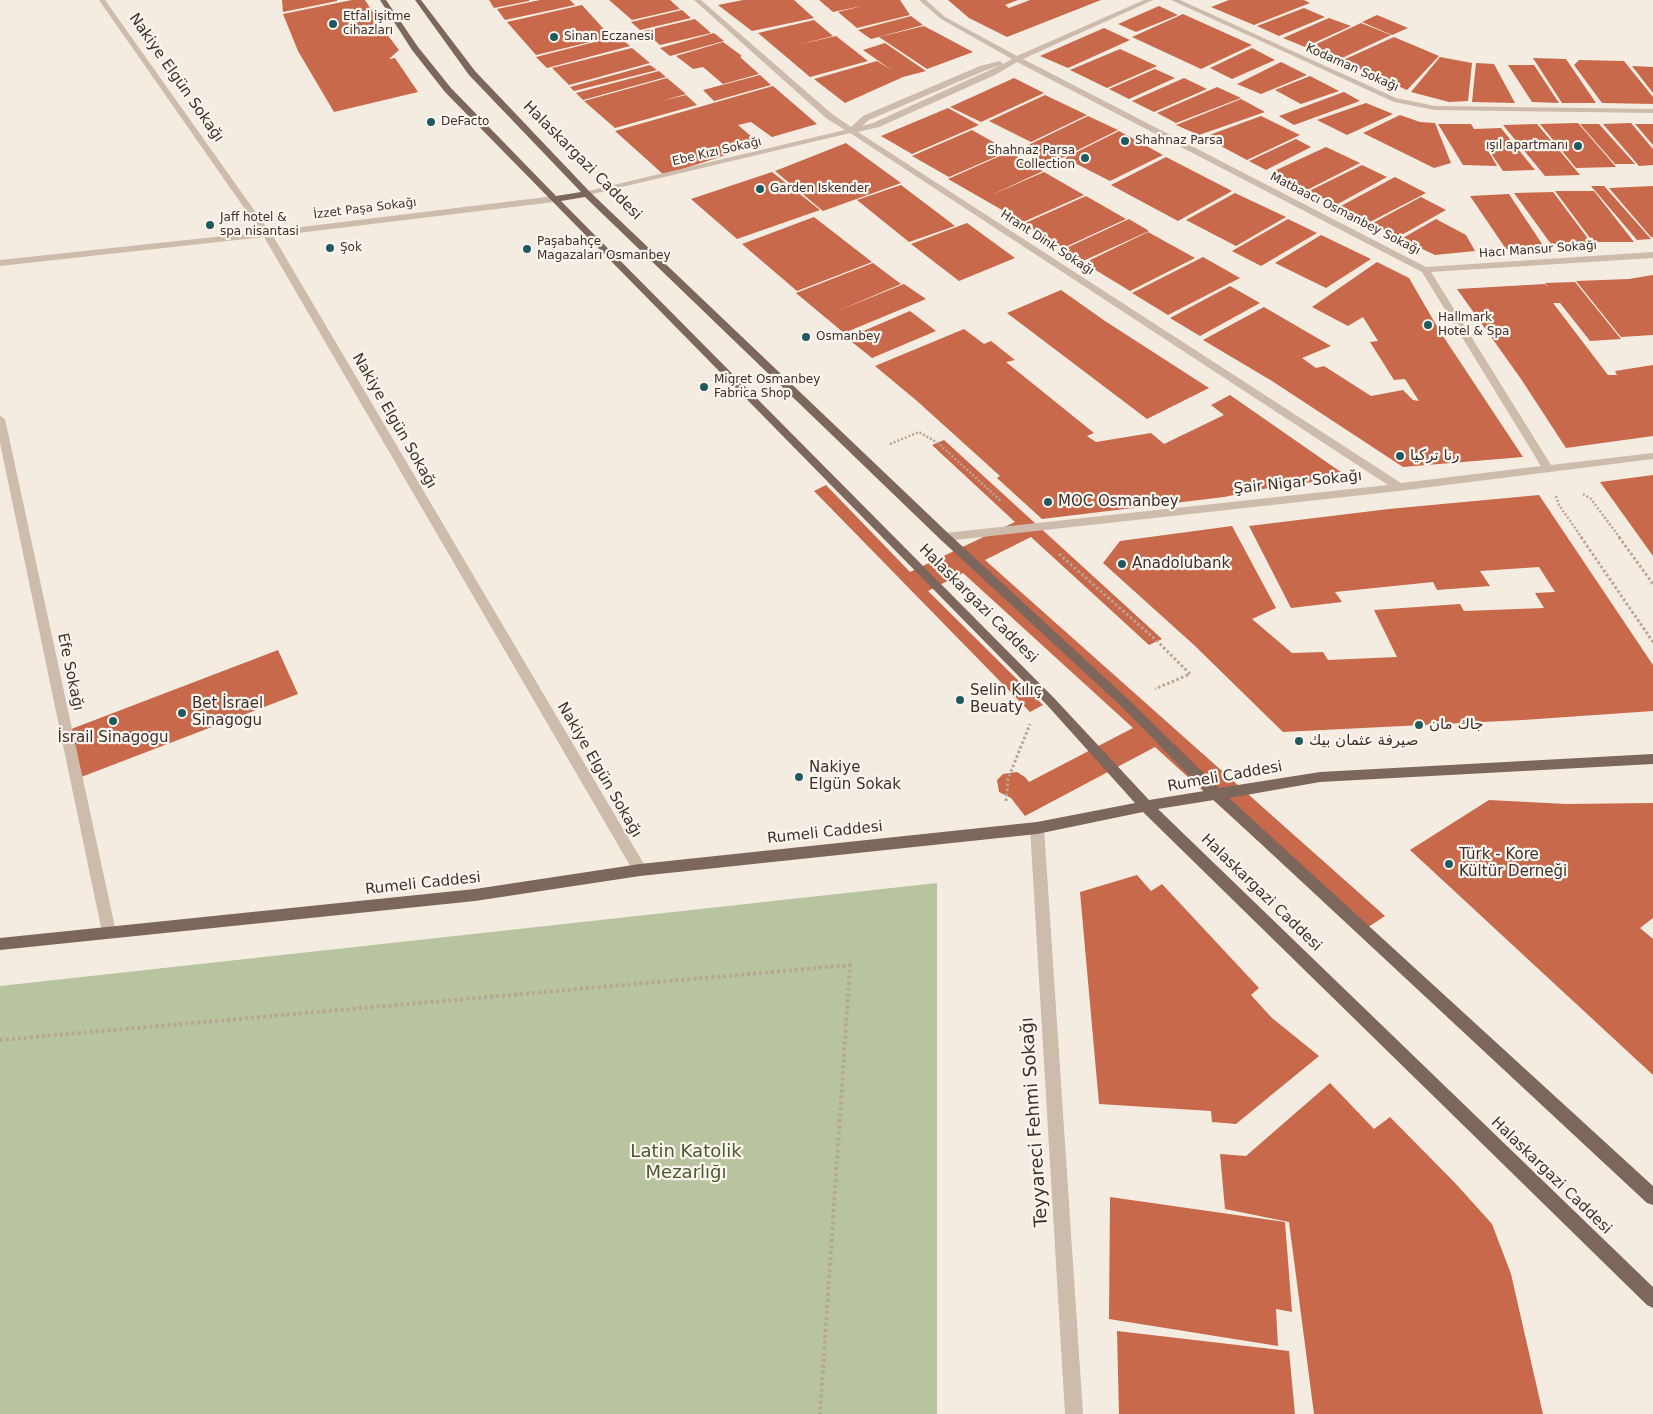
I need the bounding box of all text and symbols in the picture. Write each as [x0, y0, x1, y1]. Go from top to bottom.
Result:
street label: Nakiye Elgün Sokağı [125, 10, 227, 146]
place label: Etfal işitme cihazları [343, 10, 411, 38]
marker: Etfal işitme cihazları [327, 18, 339, 30]
place label: Sinan Eczanesi [564, 30, 654, 44]
marker: Sinan Eczanesi [548, 31, 560, 43]
street label: Kodaman Sokağı [1303, 41, 1401, 95]
street label: Halaskargazi Caddesi [519, 98, 645, 224]
place label: DeFacto [441, 115, 489, 129]
marker: DeFacto [425, 116, 437, 128]
place label: Shahnaz Parsa [1135, 134, 1223, 148]
street label: Ebe Kızı Sokağı [671, 135, 763, 169]
marker: Shahnaz Parsa [1119, 135, 1131, 147]
place label: ışıl apartmanı [1486, 139, 1568, 153]
marker: ışıl apartmanı [1572, 140, 1584, 152]
place label: Shahnaz Parsa Collection [987, 144, 1075, 172]
marker: Shahnaz Parsa Collection [1079, 152, 1091, 164]
street label: Matbaacı Osmanbey Sokağı [1267, 170, 1423, 258]
place label: Garden Iskender [770, 182, 869, 196]
marker: Garden Iskender [754, 183, 766, 195]
street label: İzzet Paşa Sokağı [313, 196, 417, 222]
street label: Hrant Dink Sokağı [998, 207, 1096, 279]
place label: Jaff hotel & spa nisantasi [220, 211, 299, 239]
marker: Jaff hotel & spa nisantasi [204, 219, 216, 231]
place label: Paşabahçe Magazaları Osmanbey [537, 235, 671, 263]
street label: Hacı Mansur Sokağı [1479, 239, 1597, 261]
place label: Şok [340, 241, 362, 255]
marker: Şok [324, 242, 336, 254]
marker: Paşabahçe Magazaları Osmanbey [521, 243, 533, 255]
place label: Hallmark Hotel & Spa [1438, 311, 1509, 339]
marker: Hallmark Hotel & Spa [1422, 319, 1434, 331]
place label: Osmanbey [816, 330, 880, 344]
marker: Osmanbey [800, 331, 812, 343]
street label: Nakiye Elgün Sokağı [348, 350, 440, 492]
place label: Migret Osmanbey Fabrica Shop [714, 373, 820, 401]
marker: Migret Osmanbey Fabrica Shop [698, 381, 710, 393]
place label: رنا تركيا [1410, 447, 1459, 465]
marker: رنا تركيا [1394, 450, 1406, 462]
street label: Şair Nigar Sokağı [1233, 467, 1363, 499]
place label: MOC Osmanbey [1058, 493, 1179, 511]
marker: MOC Osmanbey [1042, 496, 1054, 508]
street label: Halaskargazi Caddesi [915, 541, 1041, 667]
place label: Anadolubank [1132, 555, 1230, 573]
marker: Anadolubank [1116, 558, 1128, 570]
street label: Efe Sokağı [53, 632, 87, 712]
place label: Selin Kılıç Beuaty [970, 682, 1042, 717]
marker: Selin Kılıç Beuaty [954, 694, 966, 706]
place label: Bet İsrael Sinagogu [192, 695, 263, 730]
street label: Nakiye Elgün Sokağı [553, 699, 645, 841]
marker: Bet İsrael Sinagogu [176, 707, 188, 719]
marker: İsrail Sinagogu [107, 715, 119, 727]
place label: جاك مان [1429, 716, 1484, 734]
marker: جاك مان [1413, 719, 1425, 731]
place label: İsrail Sinagogu [58, 729, 168, 747]
place label: صيرفة عثمان بيك [1309, 732, 1418, 750]
marker: صيرفة عثمان بيك [1293, 735, 1305, 747]
street label: Rumeli Caddesi [1166, 758, 1284, 796]
place label: Nakiye Elgün Sokak [809, 759, 901, 794]
marker: Nakiye Elgün Sokak [793, 771, 805, 783]
street label: Rumeli Caddesi [766, 818, 884, 848]
street label: Halaskargazi Caddesi [1197, 831, 1325, 955]
place label: Türk - Kore Kültür Derneği [1459, 846, 1567, 881]
marker: Türk - Kore Kültür Derneği [1443, 858, 1455, 870]
street label: Rumeli Caddesi [364, 869, 482, 899]
street label: Teyyareci Fehmi Sokağı [1017, 1016, 1053, 1228]
street label: Halaskargazi Caddesi [1487, 1114, 1615, 1238]
park label: Latin Katolik Mezarlığı [630, 1141, 742, 1184]

